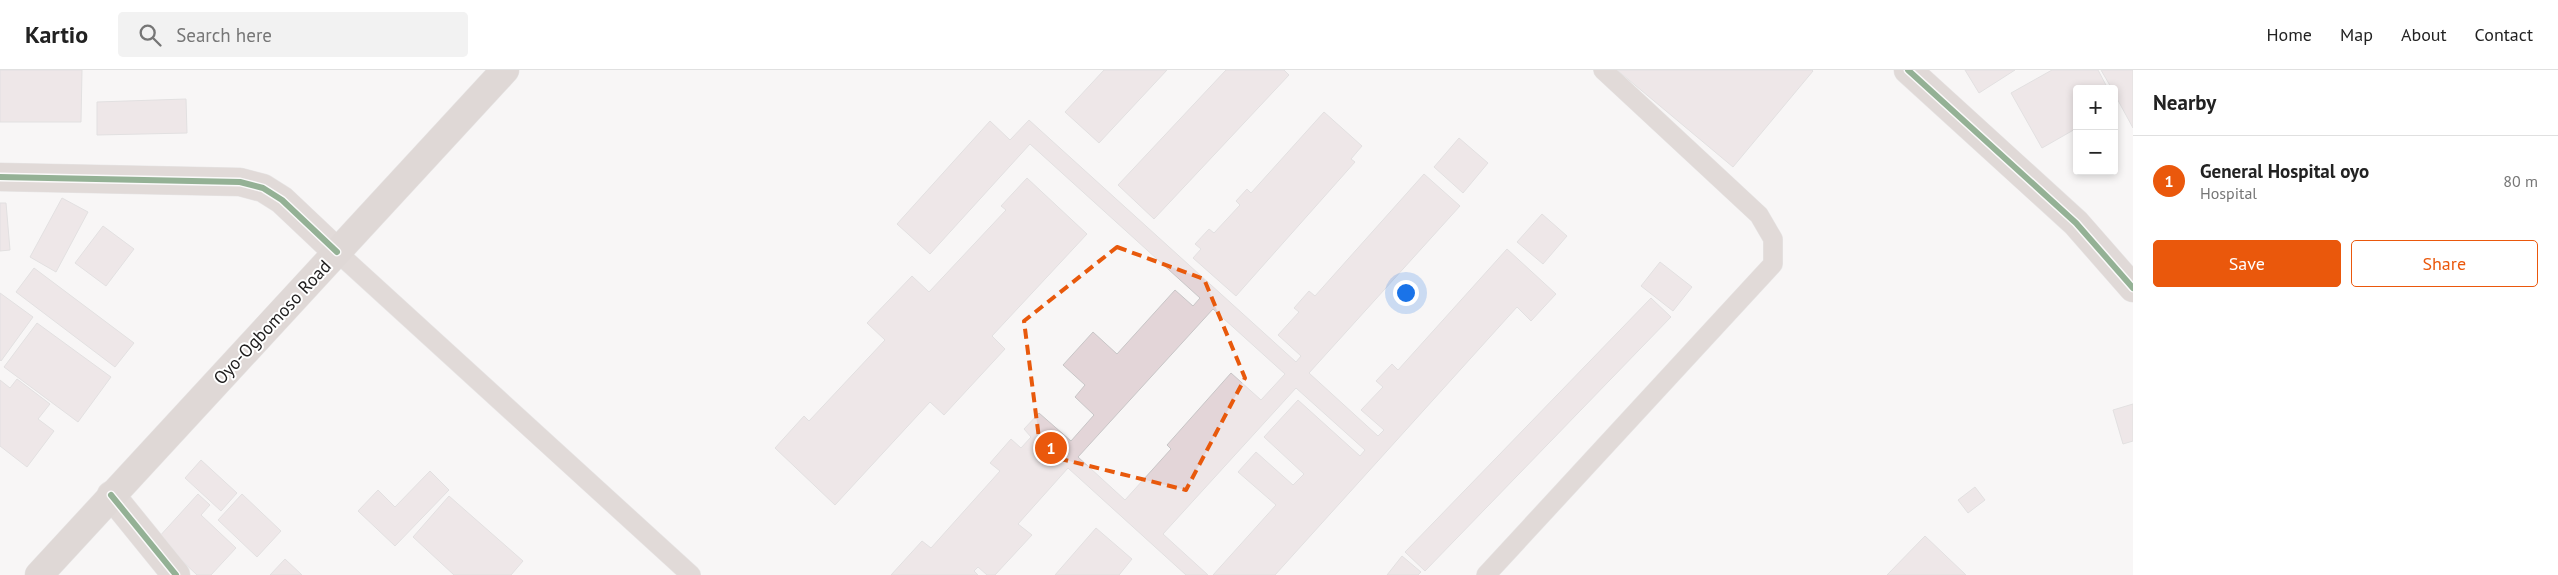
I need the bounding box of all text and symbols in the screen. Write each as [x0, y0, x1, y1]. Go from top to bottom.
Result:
search box [118, 12, 468, 57]
text: Kartio [25, 19, 88, 50]
icon: search [136, 21, 164, 49]
text: Search here [176, 23, 272, 47]
text: Home [2266, 23, 2312, 46]
text: Map [2340, 23, 2373, 46]
text: About [2401, 23, 2447, 46]
text: Contact [2475, 23, 2533, 46]
map controls [2073, 85, 2118, 175]
button: + [2073, 85, 2118, 130]
text: Nearby [2153, 89, 2216, 116]
button: − [2073, 130, 2118, 175]
text: General Hospital oyo [2200, 159, 2369, 183]
text: 1 [2164, 171, 2174, 191]
text: 80 m [2503, 171, 2538, 191]
text: Hospital [2200, 183, 2257, 203]
button: Save [2153, 240, 2341, 287]
button: Share [2351, 240, 2538, 287]
street label: Oyo-Ogbomoso Road [208, 255, 336, 389]
your location [1393, 280, 1419, 306]
pin: 1 [1035, 429, 1067, 467]

